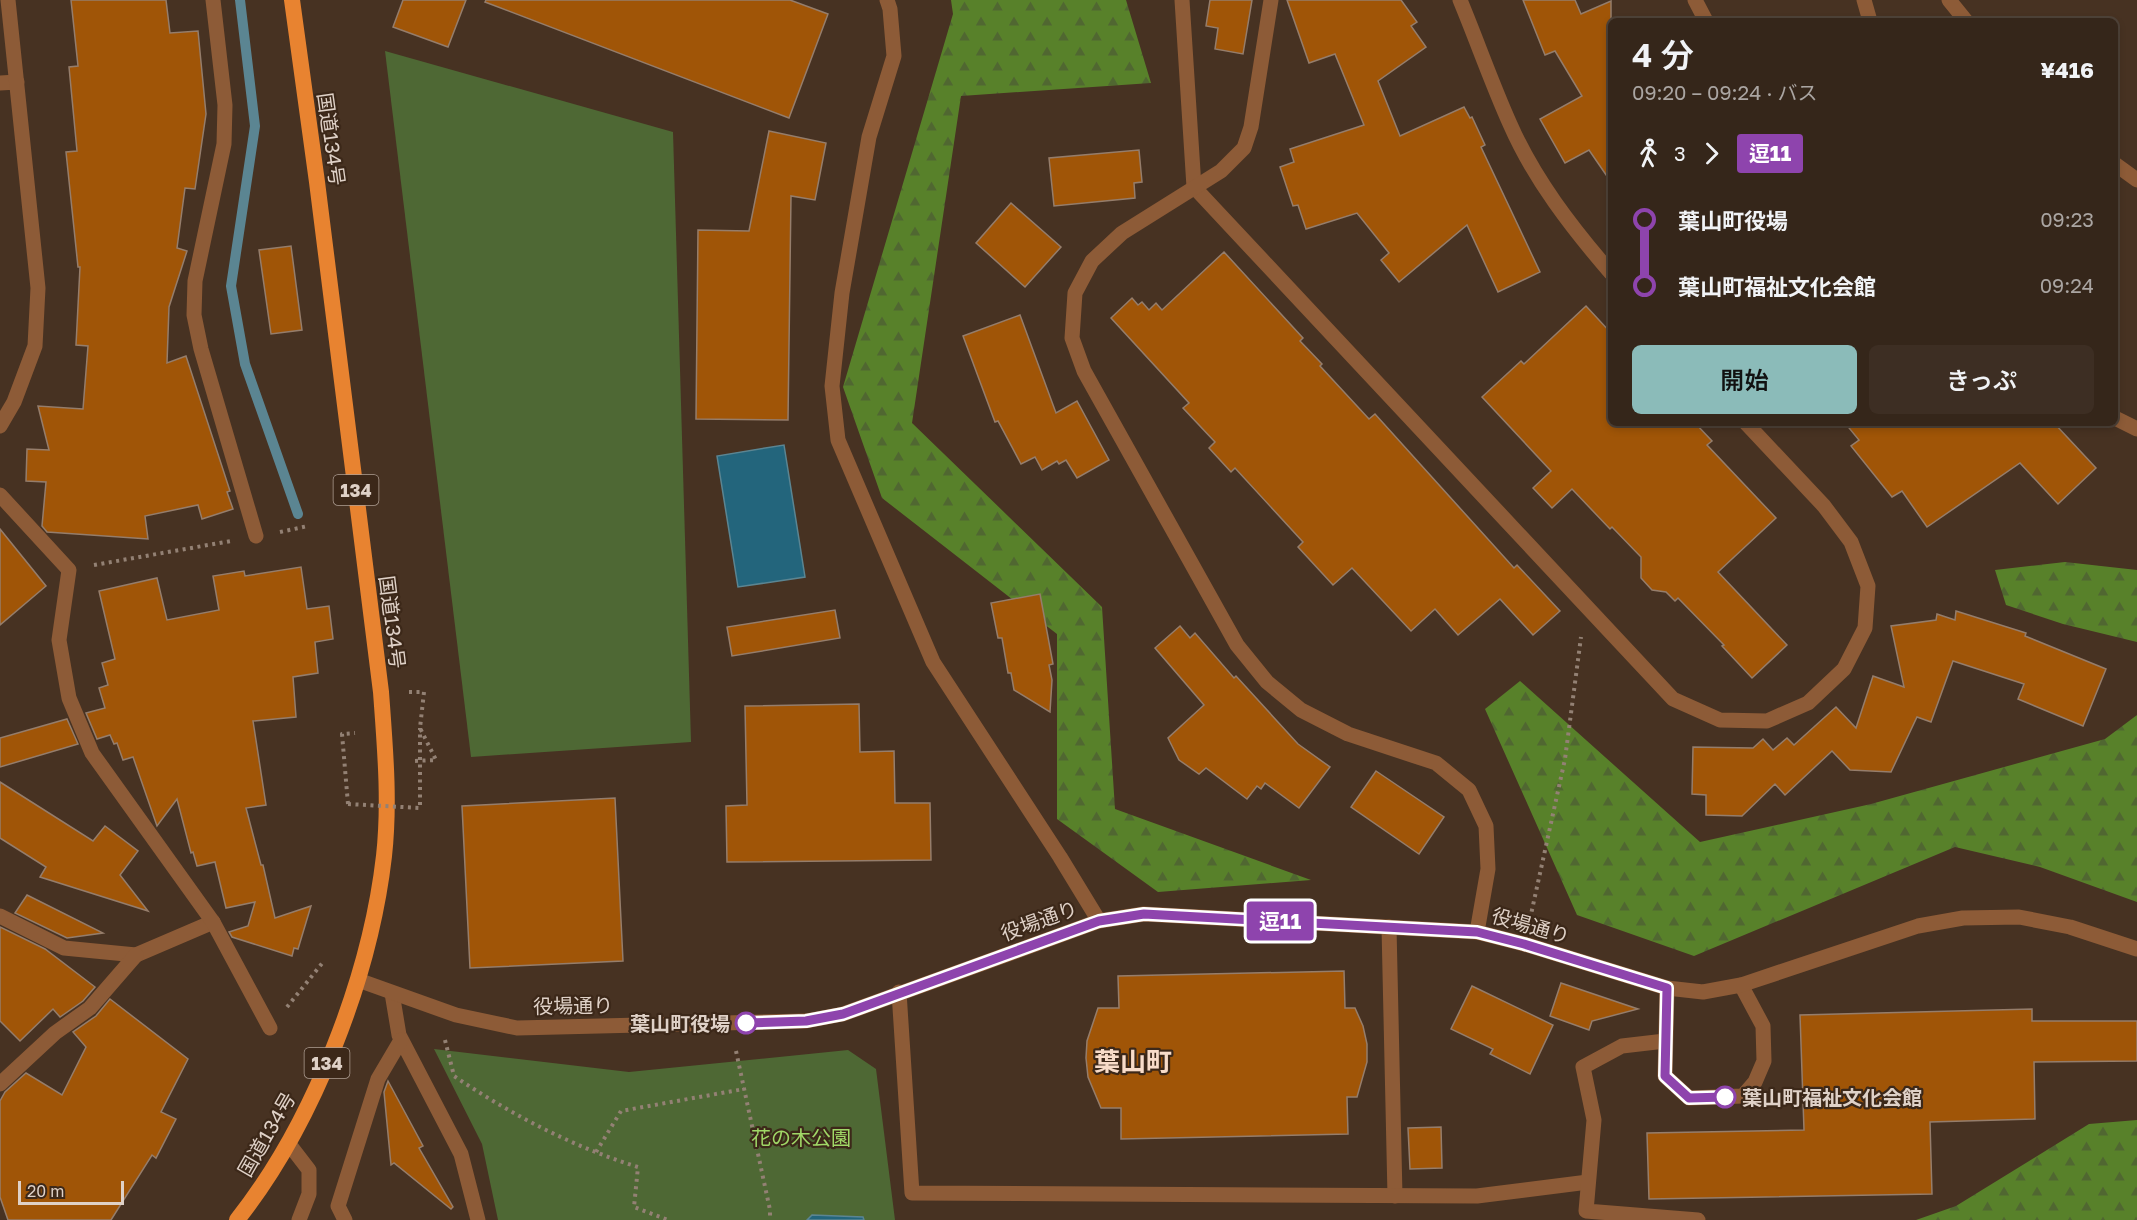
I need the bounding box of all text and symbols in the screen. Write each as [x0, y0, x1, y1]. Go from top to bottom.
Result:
text: 4 分 [1632, 35, 1694, 74]
text: ¥416 [2040, 56, 2094, 83]
text: 09:20 – 09:24 · バス [1632, 80, 1817, 104]
street label: 国道134号 [314, 91, 350, 187]
icon: walk [1632, 137, 1665, 170]
icon: forward [1695, 137, 1728, 170]
text: 逗11 [1749, 140, 1791, 166]
text: 3 [1674, 141, 1686, 165]
text: 葉山町役場 [1678, 207, 1788, 234]
text: 09:23 [2040, 207, 2094, 231]
text: 葉山町福祉文化会館 [1678, 273, 1876, 300]
text: 09:24 [2040, 273, 2094, 297]
button: 開始 [1632, 345, 1857, 414]
button: きっぷ [1869, 345, 2094, 414]
road number: 134 [334, 475, 378, 505]
street label: 国道134号 [375, 574, 411, 670]
street label: 役場通り [997, 895, 1081, 945]
line badge: 逗11 [1246, 902, 1314, 940]
street label: 役場通り [1489, 902, 1573, 948]
text: 逗11 [1259, 908, 1301, 934]
street label: 役場通り [533, 992, 613, 1018]
place label: 葉山町役場 [630, 1011, 730, 1035]
marker: 葉山町役場 [735, 1012, 757, 1034]
district label: 葉山町 [1094, 1046, 1172, 1077]
road number: 134 [304, 1048, 350, 1078]
place label: 葉山町福祉文化会館 [1742, 1085, 1922, 1109]
marker: 葉山町福祉文化会館 [1714, 1086, 1736, 1108]
street label: 国道134号 [232, 1087, 300, 1181]
park label: 花の木公園 [751, 1125, 851, 1149]
scale bar [18, 1178, 124, 1206]
text: 20 m [27, 1181, 64, 1201]

